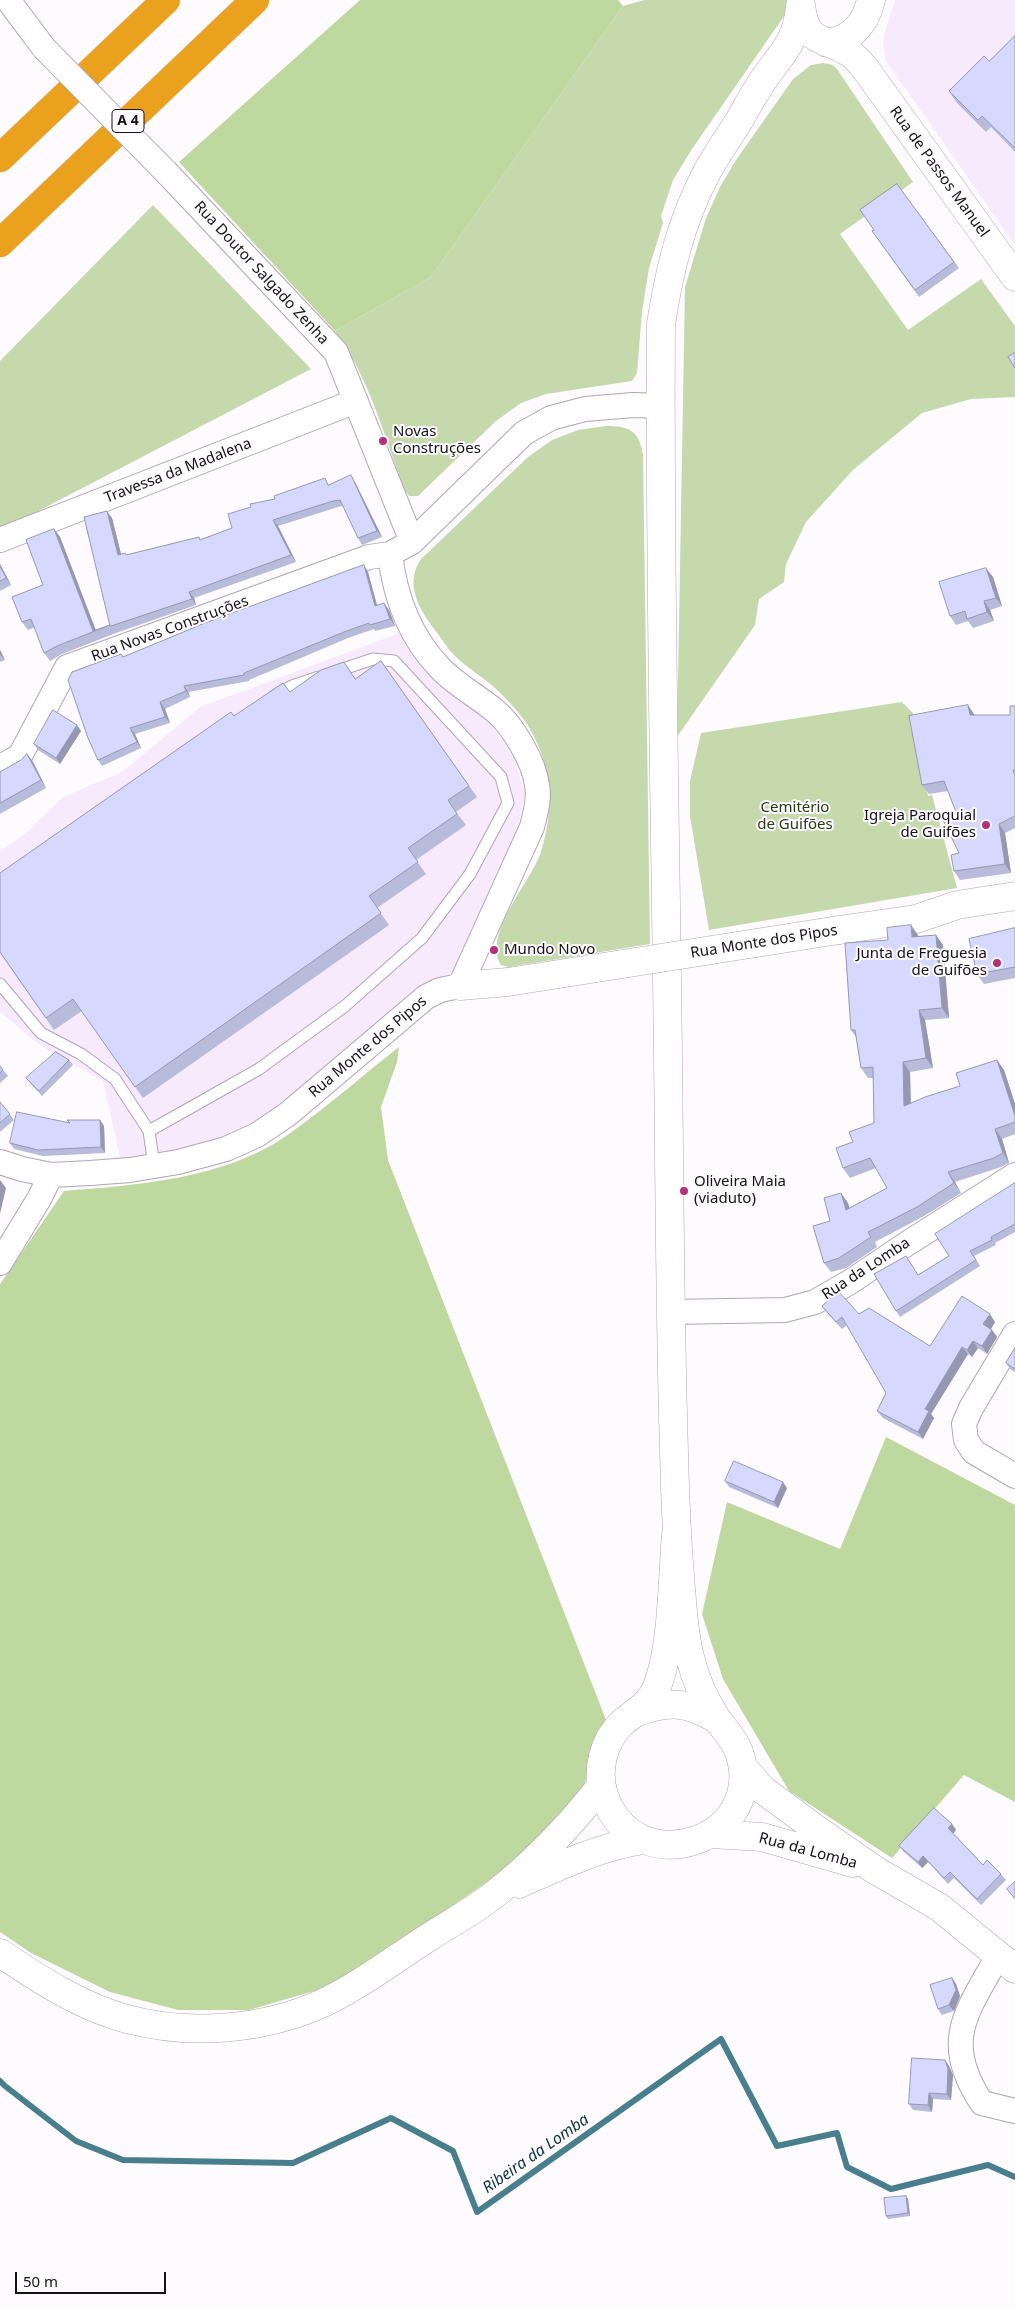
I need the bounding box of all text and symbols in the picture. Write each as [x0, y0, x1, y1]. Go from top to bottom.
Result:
street label: Rua de Passos Manuel [885, 103, 993, 241]
road number: A 4 [112, 110, 144, 132]
street label: Rua Doutor Salgado Zenha [190, 198, 332, 348]
place label: Novas Construções [393, 423, 481, 458]
street label: Travessa da Madalena [102, 435, 254, 507]
marker: Novas Construções [377, 435, 389, 447]
street label: Rua Novas Construções [89, 592, 251, 666]
park label: Cemitério de Guifões [757, 799, 833, 834]
place label: Igreja Paroquial de Guifões [864, 807, 976, 842]
marker: Igreja Paroquial de Guifões [980, 819, 992, 831]
street label: Rua Monte dos Pipos [689, 921, 839, 963]
place label: Mundo Novo [504, 941, 595, 959]
marker: Mundo Novo [488, 944, 500, 956]
place label: Junta de Freguesia de Guifões [856, 945, 987, 980]
marker: Junta de Freguesia de Guifões [991, 957, 1003, 969]
street label: Rua Monte dos Pipos [305, 992, 431, 1102]
place label: Oliveira Maia (viaduto) [694, 1173, 786, 1208]
marker: Oliveira Maia (viaduto) [678, 1185, 690, 1197]
street label: Rua da Lomba [819, 1234, 913, 1304]
street label: Rua da Lomba [757, 1829, 859, 1873]
water label: Ribeira da Lomba [479, 2110, 593, 2198]
scale bar [18, 2262, 169, 2294]
text: 50 m [23, 2271, 58, 2291]

